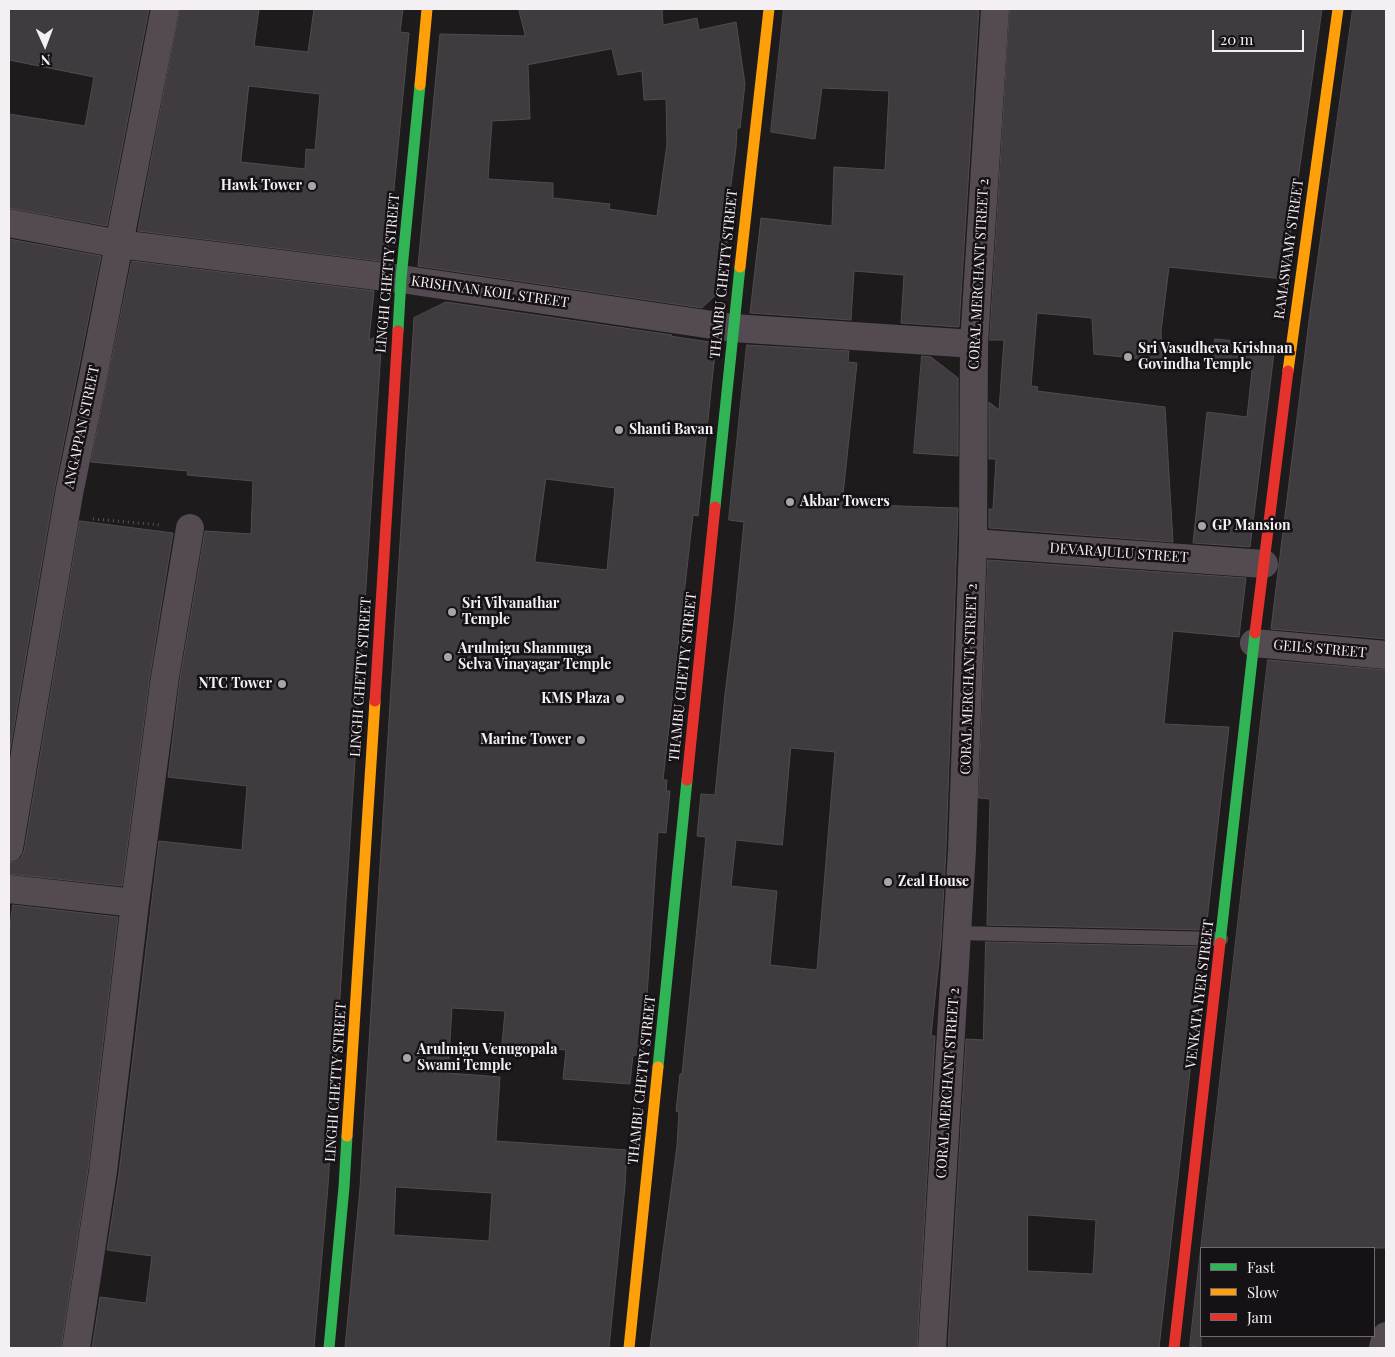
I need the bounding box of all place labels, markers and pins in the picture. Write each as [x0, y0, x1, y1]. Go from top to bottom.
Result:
place label: Hawk Tower [221, 178, 302, 194]
marker: Hawk Tower [306, 180, 318, 192]
place label: Sri Vasudheva Krishnan Govindha Temple [1138, 341, 1293, 374]
marker: Sri Vasudheva Krishnan Govindha Temple [1122, 351, 1134, 363]
place label: Shanti Bavan [629, 422, 713, 438]
marker: Shanti Bavan [613, 424, 625, 436]
place label: Akbar Towers [800, 494, 890, 510]
marker: Akbar Towers [784, 496, 796, 508]
place label: GP Mansion [1212, 518, 1291, 534]
marker: GP Mansion [1196, 520, 1208, 532]
place label: Sri Vilvanathar Temple [462, 596, 559, 628]
marker: Sri Vilvanathar Temple [446, 606, 458, 618]
place label: Arulmigu Shanmuga Selva Vinayagar Temple [458, 641, 611, 674]
marker: Arulmigu Shanmuga Selva Vinayagar Temple [442, 651, 454, 663]
place label: NTC Tower [199, 676, 272, 692]
marker: NTC Tower [276, 678, 288, 690]
place label: KMS Plaza [541, 691, 610, 707]
marker: KMS Plaza [614, 693, 626, 705]
place label: Marine Tower [480, 732, 571, 748]
marker: Marine Tower [575, 734, 587, 746]
place label: Zeal House [898, 874, 969, 890]
marker: Zeal House [882, 876, 894, 888]
place label: Arulmigu Venugopala Swami Temple [417, 1042, 557, 1074]
marker: Arulmigu Venugopala Swami Temple [401, 1052, 413, 1064]

